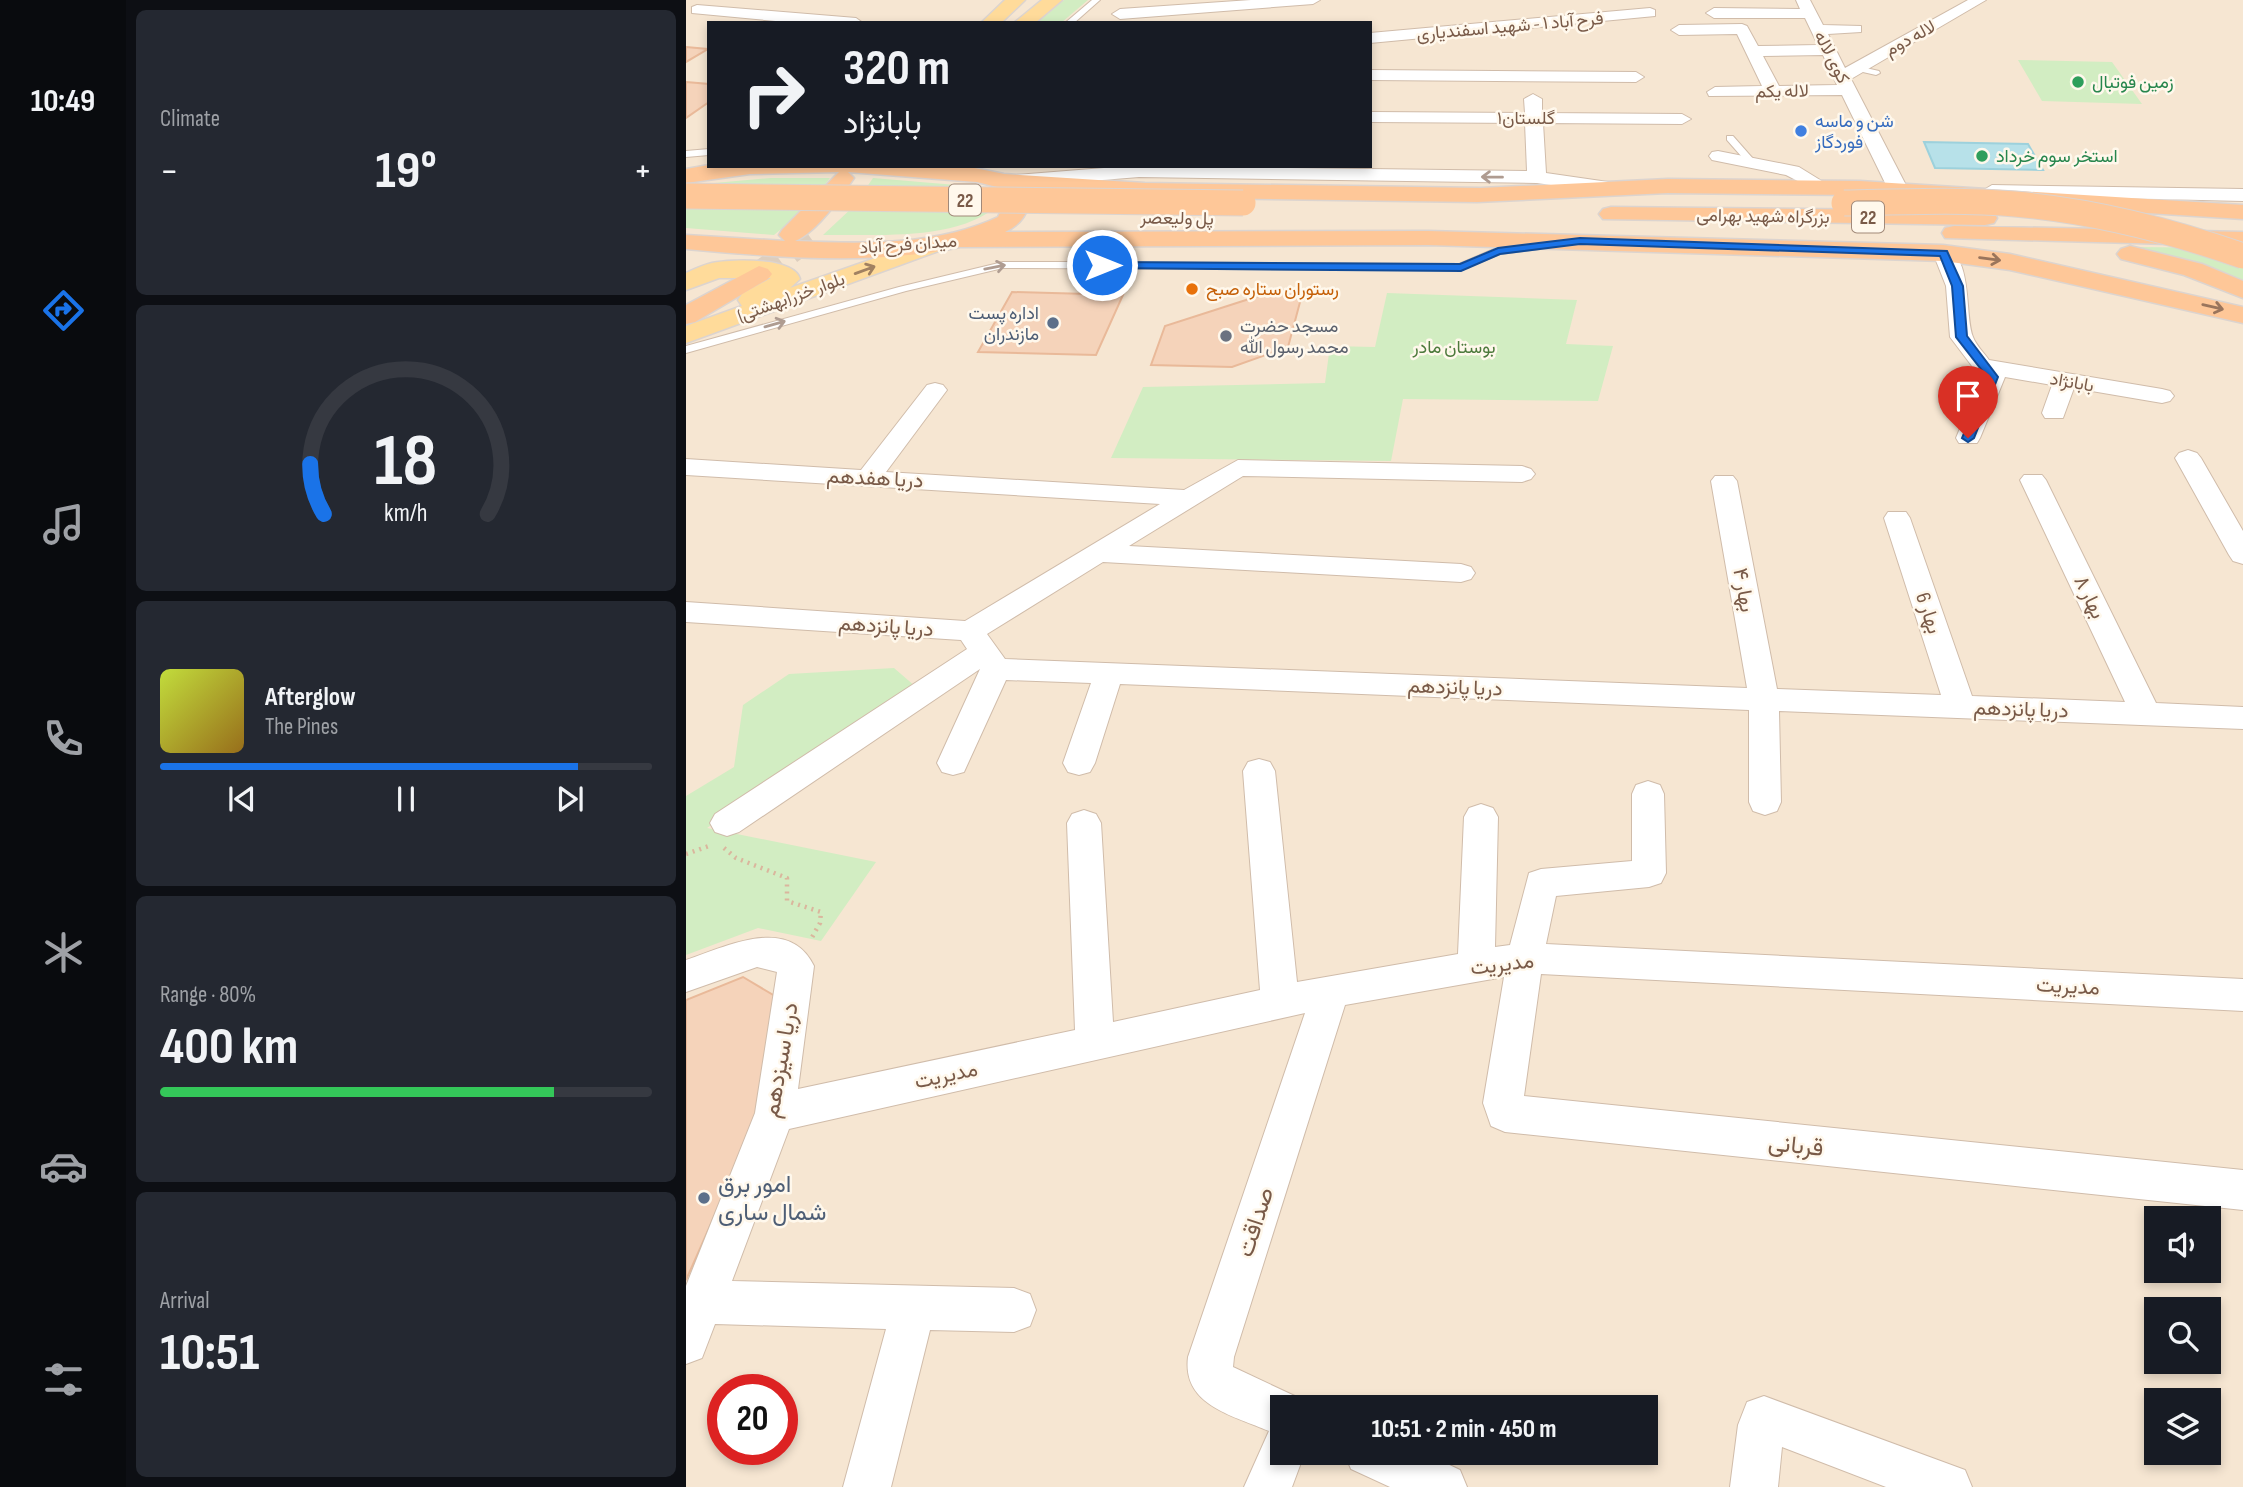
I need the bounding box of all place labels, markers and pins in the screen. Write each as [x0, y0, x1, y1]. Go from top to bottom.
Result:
place label: زمین فوتبال [2092, 72, 2174, 93]
marker: زمین فوتبال [2070, 74, 2086, 90]
place label: شن و ماسه فوردگاز [1814, 111, 1894, 153]
marker: شن و ماسه فوردگاز [1793, 123, 1809, 139]
place label: استخر سوم خرداد [1996, 146, 2118, 168]
marker: استخر سوم خرداد [1974, 148, 1990, 164]
place label: رستوران ستاره صبح [1206, 279, 1339, 301]
marker: رستوران ستاره صبح [1184, 281, 1200, 297]
place label: اداره پست مازندران [969, 303, 1039, 345]
marker: اداره پست مازندران [1045, 315, 1061, 331]
place label: مسجد حضرت محمد رسول الله [1240, 316, 1349, 358]
marker: مسجد حضرت محمد رسول الله [1218, 328, 1234, 344]
pin [1938, 366, 1998, 438]
place label: امور برق شمال ساری [718, 1170, 827, 1227]
marker: امور برق شمال ساری [696, 1190, 712, 1206]

